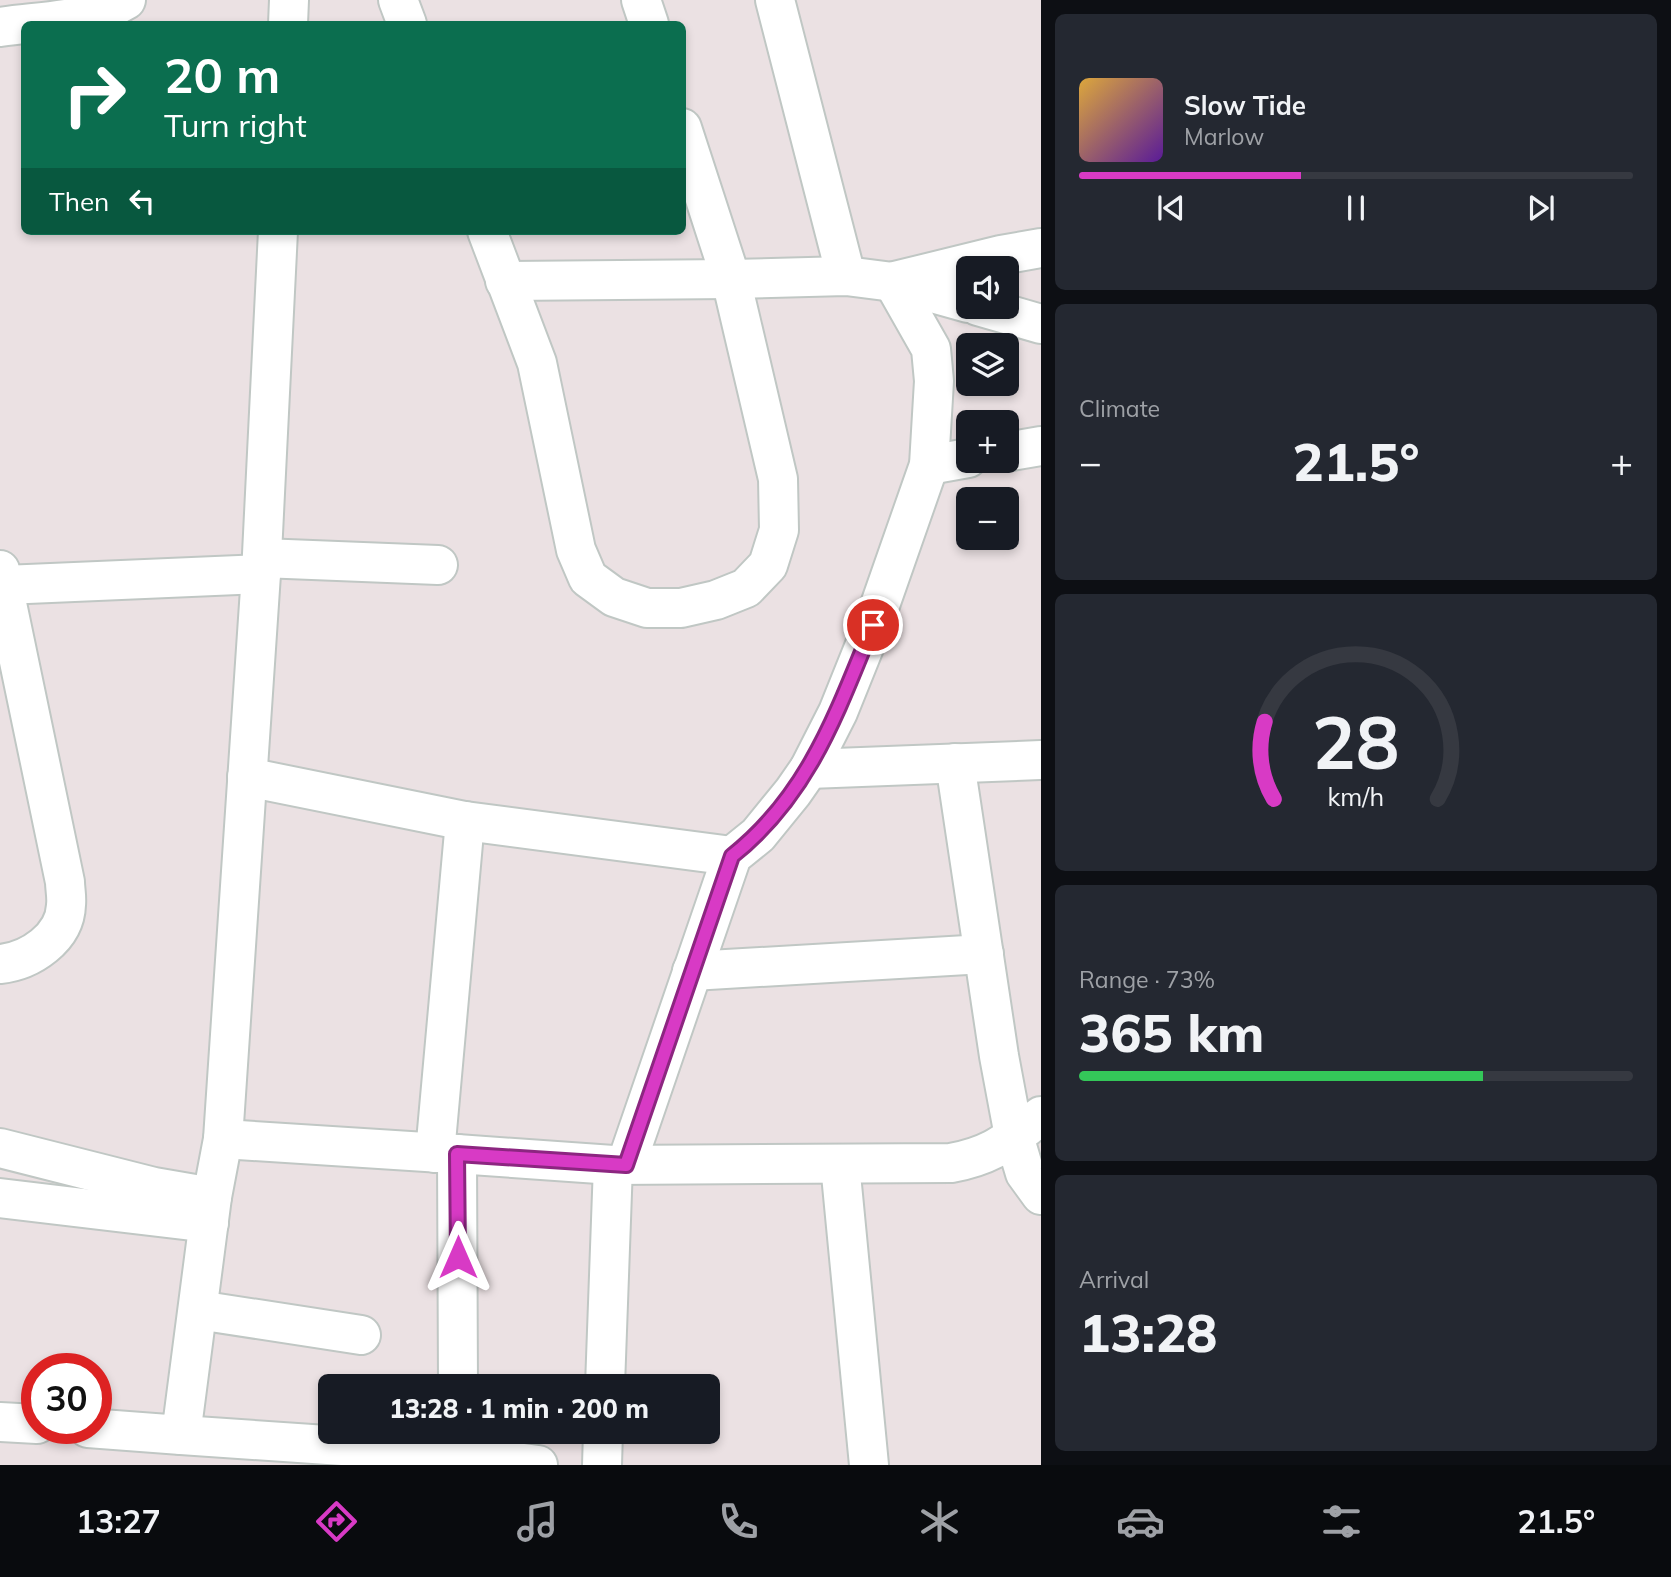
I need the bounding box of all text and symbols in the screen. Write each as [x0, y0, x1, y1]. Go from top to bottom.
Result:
text: 20 m [164, 44, 280, 105]
icon: right [49, 49, 140, 140]
text: Slow Tide [1184, 89, 1306, 122]
text: Turn right [164, 105, 307, 145]
text: Marlow [1184, 122, 1264, 151]
icon: left [123, 182, 161, 220]
text: Then [49, 185, 109, 218]
icon: previous [1152, 189, 1190, 227]
icon: pause [1337, 189, 1375, 227]
icon: next [1522, 189, 1560, 227]
map controls [956, 256, 1019, 550]
button: sound [956, 256, 1019, 319]
button: layers [956, 333, 1019, 396]
text: Climate [1079, 394, 1160, 423]
button: + [956, 410, 1019, 473]
text: 21.5° [1292, 429, 1420, 494]
text: − [1079, 438, 1102, 486]
text: + [1610, 438, 1633, 486]
button: − [956, 487, 1019, 550]
pin [843, 595, 903, 655]
icon: arrive [854, 606, 892, 644]
text: 28 [1312, 696, 1400, 787]
text: km/h [1328, 780, 1384, 811]
text: Range · 73% [1079, 965, 1215, 994]
text: 365 km [1079, 1000, 1264, 1065]
position arrow [421, 1220, 495, 1294]
text: Arrival [1079, 1265, 1149, 1294]
text: 13:28 [1079, 1300, 1217, 1365]
speed limit sign: 30 [21, 1353, 112, 1444]
text: 13:28 · 1 min · 200 m [389, 1392, 649, 1425]
icon: directions [312, 1497, 361, 1546]
icon: music [513, 1497, 562, 1546]
icon: phone [714, 1497, 763, 1546]
icon: climate [915, 1497, 964, 1546]
icon: car [1116, 1497, 1165, 1546]
icon: filters [1317, 1497, 1366, 1546]
text: 13:27 [76, 1501, 161, 1541]
text: 21.5° [1517, 1501, 1595, 1541]

